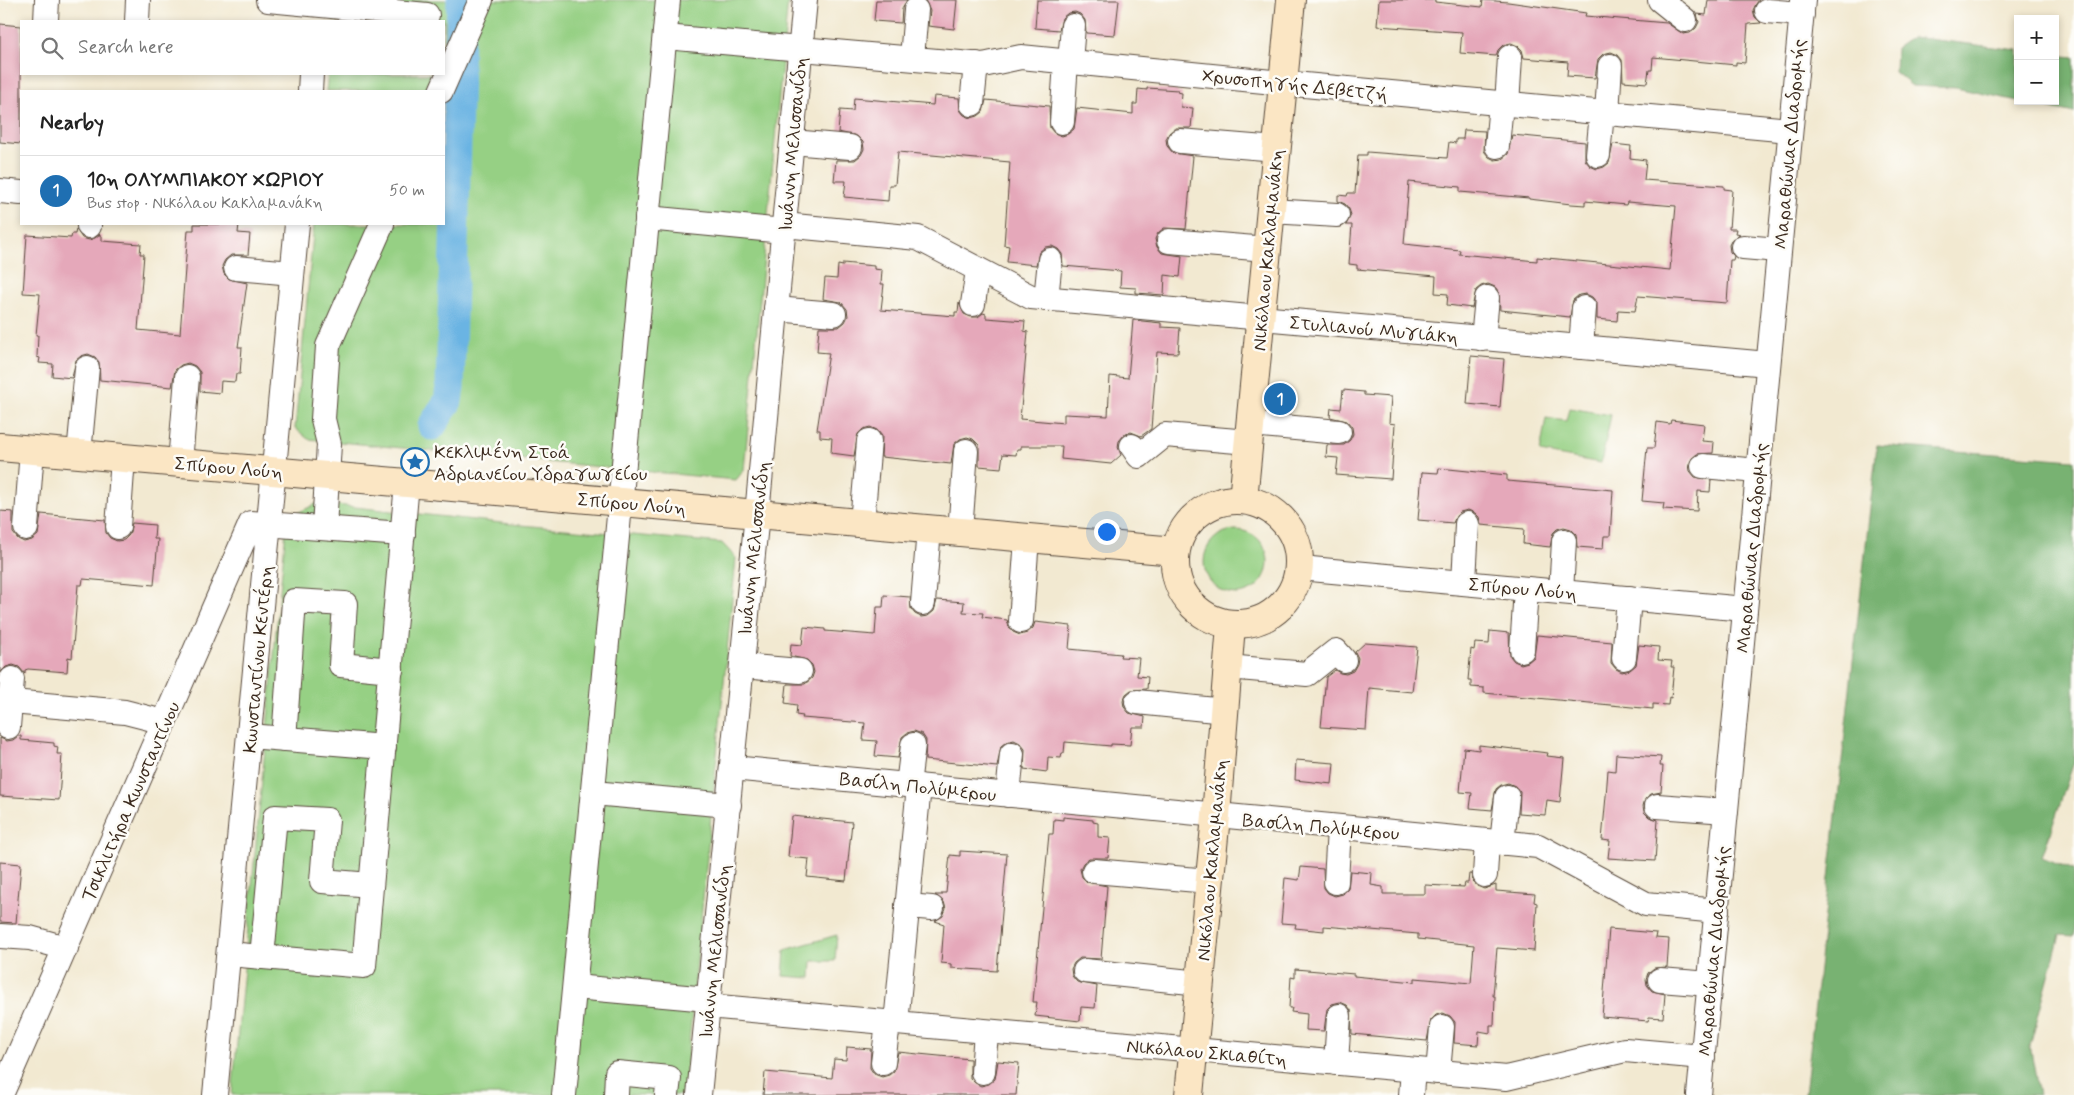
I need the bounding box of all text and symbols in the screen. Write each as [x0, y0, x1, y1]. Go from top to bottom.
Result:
map controls [2014, 15, 2059, 105]
button: + [2014, 15, 2059, 60]
search box [20, 20, 445, 75]
icon: search [38, 34, 66, 62]
text: Search here [78, 35, 174, 60]
street label: Μαραθώνιας Διαδρομής [1769, 38, 1812, 250]
street label: Ιωάννη Μελισσανίδη [773, 56, 814, 232]
button: − [2014, 60, 2059, 105]
street label: Χρυσοπηγής Δεβετζή [1201, 63, 1389, 108]
text: Nearby [40, 109, 104, 137]
street label: Νικόλαου Κακλαμανάκη [1247, 148, 1290, 352]
text: 10η ΟΛΥΜΠΙΑΚΟΥ ΧΩΡΙΟΥ [87, 168, 324, 193]
text: 1 [52, 180, 60, 201]
text: 50 m [389, 180, 425, 201]
text: Bus stop · Νικόλαου Κακλαμανάκη [87, 193, 323, 214]
street label: Στυλιανού Μυγιάκη [1288, 311, 1459, 350]
pin: 1 [1264, 380, 1296, 418]
place label: Κεκλιμένη Στοά Αδριανείου Υδραγωγείου [434, 440, 647, 487]
street label: Μαραθώνιας Διαδρομής [1731, 442, 1774, 654]
place icon: Κεκλιμένη Στοά Αδριανείου Υδραγωγείου [400, 447, 430, 477]
street label: Σπύρου Λούη [173, 451, 284, 486]
street label: Ιωάννη Μελισσανίδη [733, 460, 776, 636]
street label: Σπύρου Λούη [576, 487, 687, 522]
your location [1094, 519, 1120, 545]
street label: Κωνσταντίνου Κεντέρη [238, 564, 279, 754]
street label: Σπύρου Λούη [1467, 572, 1578, 607]
street label: Τσικλιτήρα Κωνσταντίνου [76, 698, 187, 905]
street label: Νικόλαου Κακλαμανάκη [1191, 758, 1234, 962]
street label: Βασίλη Πολύμερου [838, 767, 997, 808]
street label: Βασίλη Πολύμερου [1241, 808, 1400, 847]
street label: Μαραθώνιας Διαδρομής [1693, 845, 1736, 1057]
street label: Ιωάννη Μελισσανίδη [694, 863, 737, 1039]
street label: Νικόλαου Σκιαθίτη [1125, 1034, 1288, 1073]

